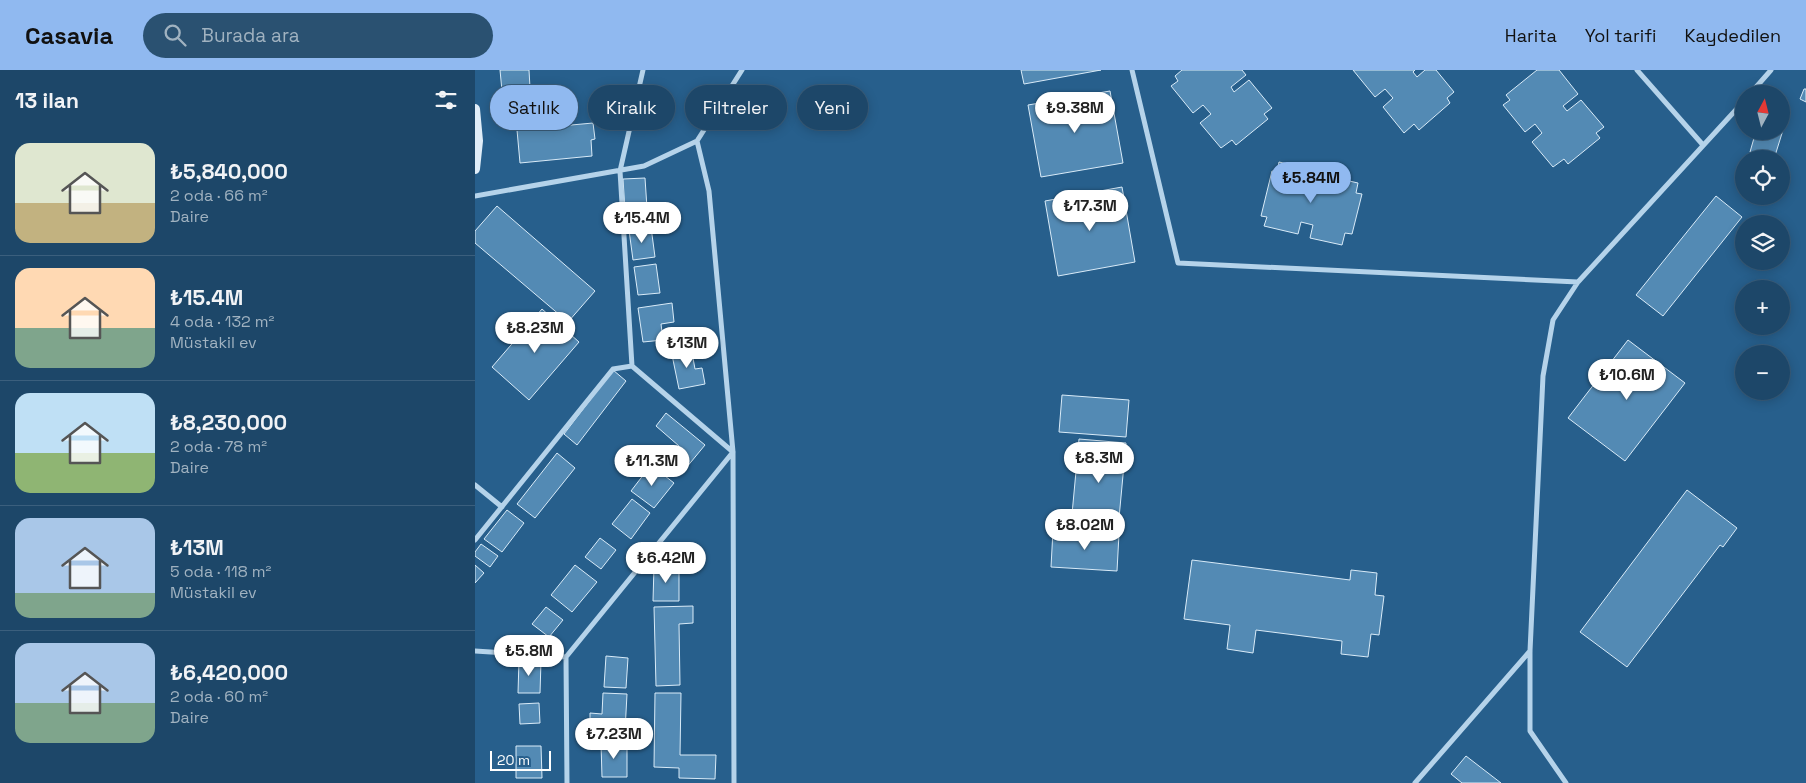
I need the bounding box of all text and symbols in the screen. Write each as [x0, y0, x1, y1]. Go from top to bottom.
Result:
search box [143, 13, 493, 58]
text: Casavia [25, 20, 113, 51]
icon: search [161, 21, 189, 49]
text: Burada ara [201, 23, 300, 48]
text: Harita [1505, 24, 1557, 47]
text: Yol tarifi [1585, 24, 1657, 47]
text: Kaydedilen [1685, 24, 1781, 47]
chip: Satılık [490, 85, 578, 130]
chip: Kiralık [588, 85, 675, 130]
chip: Filtreler [685, 85, 787, 130]
chip: Yeni [797, 85, 868, 130]
north arrow [1735, 85, 1790, 140]
map controls [1735, 85, 1790, 400]
icon: filters [432, 86, 460, 114]
text: 13 ilan [15, 87, 79, 114]
pin: ₺9.38M [1034, 92, 1116, 134]
text: ₺9.38M [1046, 97, 1104, 118]
button: locate [1735, 150, 1790, 205]
text: ₺5,840,000 [170, 158, 288, 185]
pin: ₺5.84M [1270, 162, 1352, 204]
icon: home [55, 163, 115, 223]
text: ₺5.84M [1282, 167, 1340, 188]
text: 2 oda · 66 m² [170, 185, 268, 206]
pin: ₺17.3M [1049, 190, 1131, 232]
text: ₺17.3M [1063, 195, 1117, 216]
pin: ₺15.4M [601, 202, 683, 244]
text: Daire [170, 206, 209, 227]
text: ₺15.4M [614, 207, 670, 228]
button: layers [1735, 215, 1790, 270]
button: + [1735, 280, 1790, 335]
text: ₺15.4M [170, 284, 243, 311]
icon: home [55, 288, 115, 348]
text: 4 oda · 132 m² [170, 311, 274, 332]
pin: ₺8.23M [494, 312, 576, 354]
text: ₺8.23M [506, 317, 564, 338]
pin: ₺13M [657, 326, 717, 369]
text: Müstakil ev [170, 332, 257, 353]
text: ₺13M [667, 332, 707, 353]
button: − [1735, 345, 1790, 400]
pin: ₺10.6M [1586, 358, 1668, 401]
text: ₺10.6M [1599, 364, 1655, 385]
text: ₺8,230,000 [170, 409, 287, 436]
icon: home [55, 413, 115, 473]
text: 2 oda · 78 m² [170, 436, 267, 457]
pin: ₺8.3M [1064, 442, 1134, 484]
pin: ₺11.3M [611, 444, 693, 487]
text: ₺8.3M [1075, 447, 1123, 468]
text: ₺11.3M [626, 450, 678, 471]
text: Daire [170, 457, 209, 478]
pin: ₺8.02M [1044, 508, 1126, 551]
text: ₺8.02M [1056, 514, 1114, 535]
text: ₺13M [170, 534, 224, 561]
icon: home [55, 538, 115, 598]
pin: ₺6.42M [625, 542, 707, 584]
text: ₺6.42M [637, 547, 695, 568]
text: 5 oda · 118 m² [170, 561, 271, 582]
text: Müstakil ev [170, 582, 257, 603]
pin: ₺5.8M [494, 634, 564, 677]
text: ₺5.8M [505, 640, 553, 661]
text: ₺6,420,000 [170, 659, 288, 686]
icon: home [55, 663, 115, 723]
text: 2 oda · 60 m² [170, 686, 268, 707]
text: Daire [170, 707, 209, 728]
pin: ₺7.23M [573, 718, 655, 760]
text: ₺7.23M [586, 723, 642, 744]
scale bar [490, 748, 551, 771]
text: 20 m [497, 751, 530, 769]

